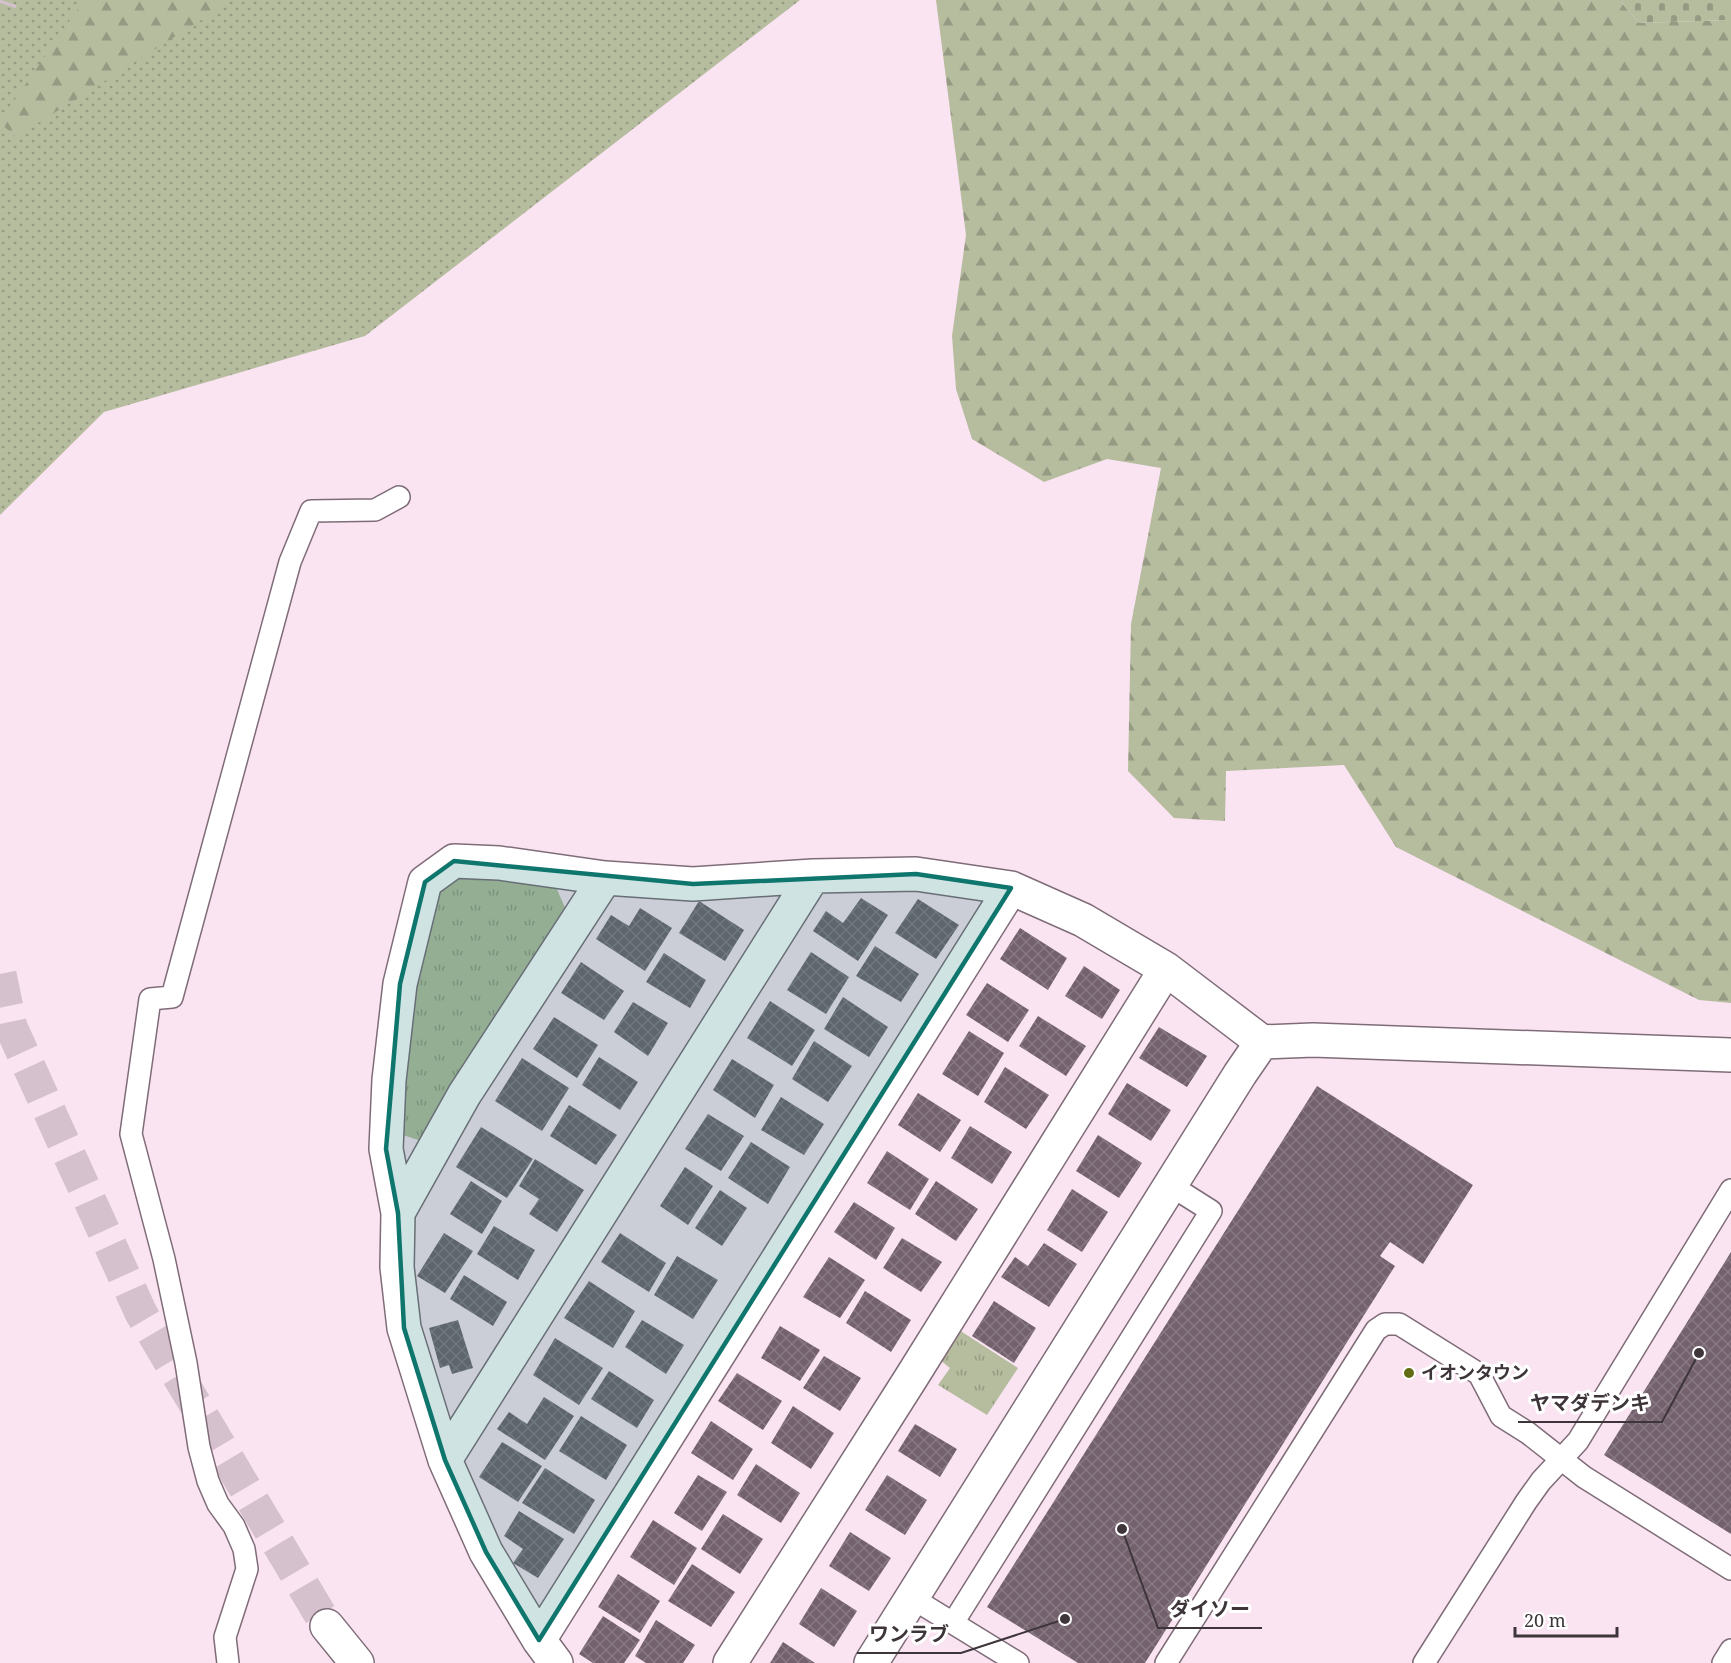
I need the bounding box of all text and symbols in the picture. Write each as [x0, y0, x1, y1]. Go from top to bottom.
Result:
place label: イオンタウン [1421, 1360, 1529, 1384]
marker: イオンタウン [1402, 1366, 1416, 1380]
callout: ヤマダデンキ [1518, 1384, 1662, 1422]
text: ヤマダデンキ [1530, 1389, 1650, 1416]
callout: ダイソー [1158, 1590, 1262, 1628]
text: ダイソー [1170, 1595, 1250, 1622]
scale bar [1515, 1600, 1617, 1638]
text: 20 m [1524, 1608, 1566, 1632]
callout: ワンラブ [857, 1615, 961, 1653]
text: ワンラブ [869, 1620, 949, 1647]

